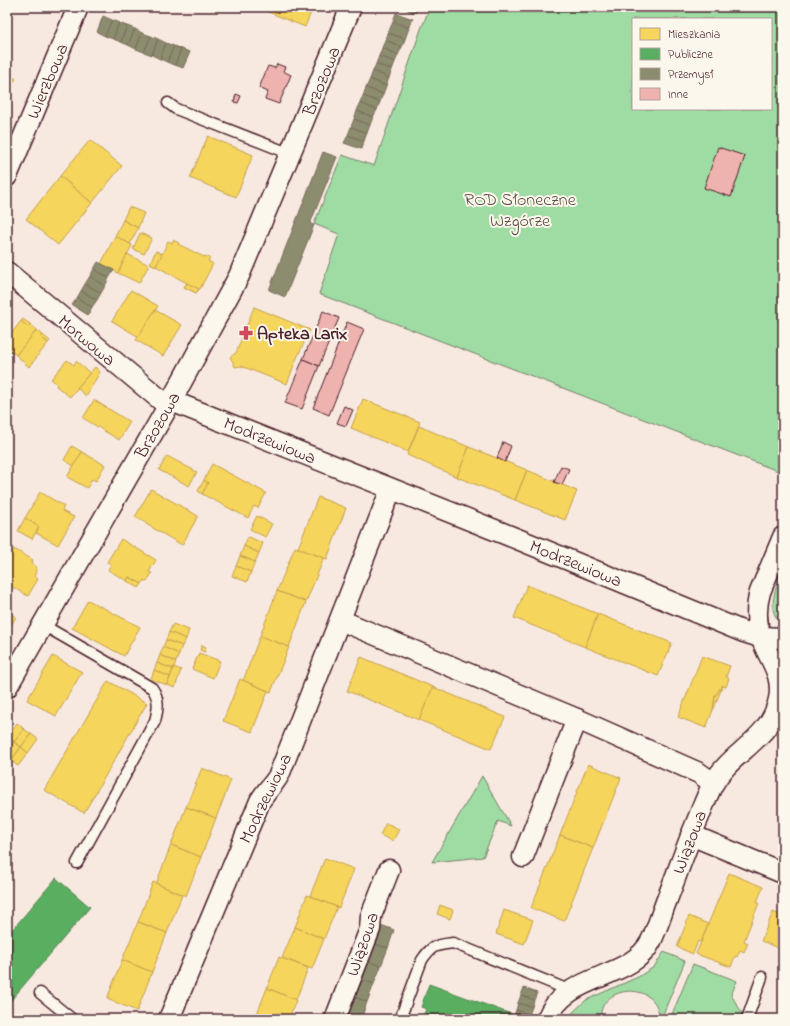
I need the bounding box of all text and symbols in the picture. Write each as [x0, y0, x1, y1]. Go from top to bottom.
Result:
legend [632, 18, 772, 110]
text: Mieszkania [668, 26, 720, 44]
street label: Wierzbowa [21, 40, 76, 124]
street label: Brzozowa [297, 43, 349, 121]
text: Publiczne [668, 46, 713, 64]
text: Przemysł [668, 66, 713, 85]
text: Inne [668, 86, 689, 104]
park label: ROD Słoneczne Wzgórze [464, 188, 577, 236]
street label: Morwowa [51, 310, 120, 373]
place label: Apteka Larix [257, 322, 347, 348]
pharmacy icon: Apteka Larix [238, 325, 254, 341]
street label: Brzozowa [129, 388, 188, 465]
street label: Modrzewiowa [219, 412, 319, 472]
street label: Modrzewiowa [525, 535, 625, 595]
street label: Modrzewiowa [234, 749, 300, 848]
street label: Wiązowa [667, 807, 715, 878]
street label: Wiązowa [341, 909, 387, 980]

